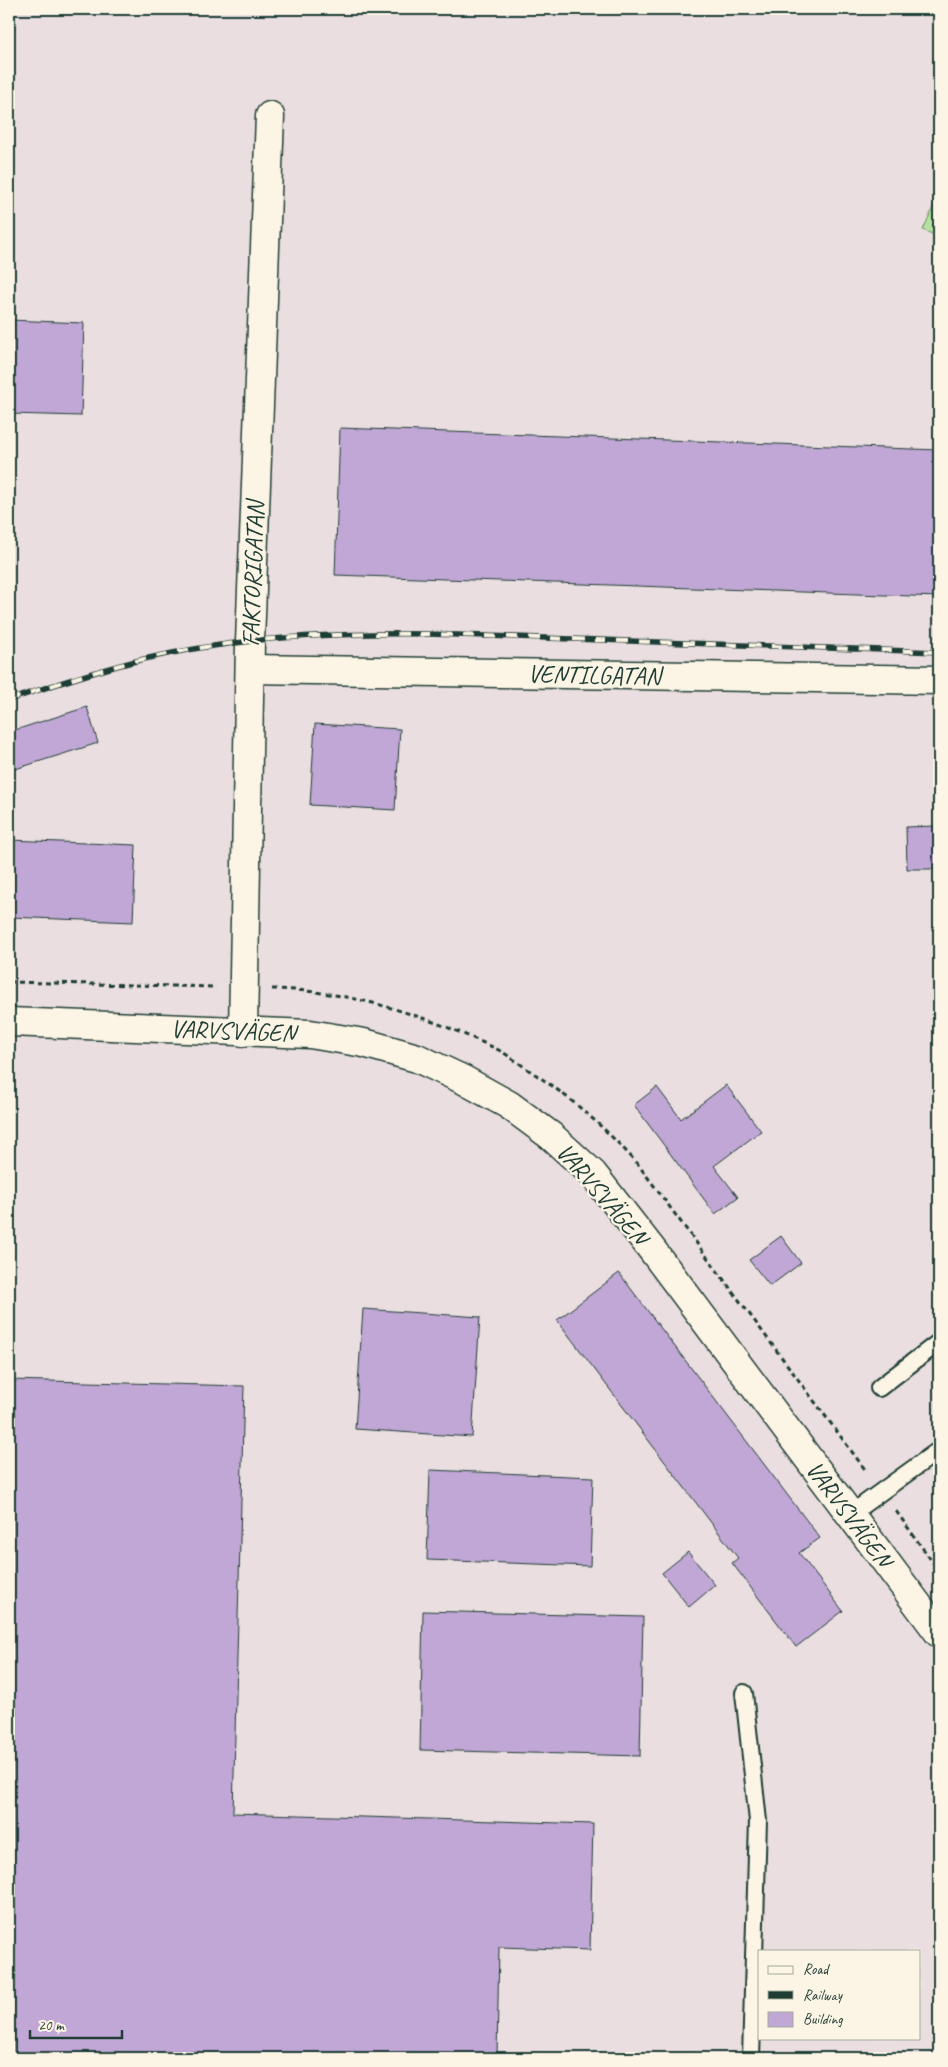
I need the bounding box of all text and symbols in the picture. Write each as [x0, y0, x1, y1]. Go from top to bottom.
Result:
street label: FAKTORIGATAN [234, 497, 272, 647]
street label: VENTILGATAN [527, 658, 665, 692]
street label: VARVSVÄGEN [170, 1013, 300, 1049]
street label: VARVSVÄGEN [549, 1136, 658, 1255]
street label: VARVSVÄGEN [799, 1454, 902, 1577]
legend [758, 1950, 920, 2040]
text: Road [803, 1960, 830, 1979]
text: Railway [803, 1986, 844, 2005]
scale bar [30, 2007, 122, 2039]
text: Building [803, 2010, 843, 2029]
text: 20 m [38, 2016, 65, 2035]

